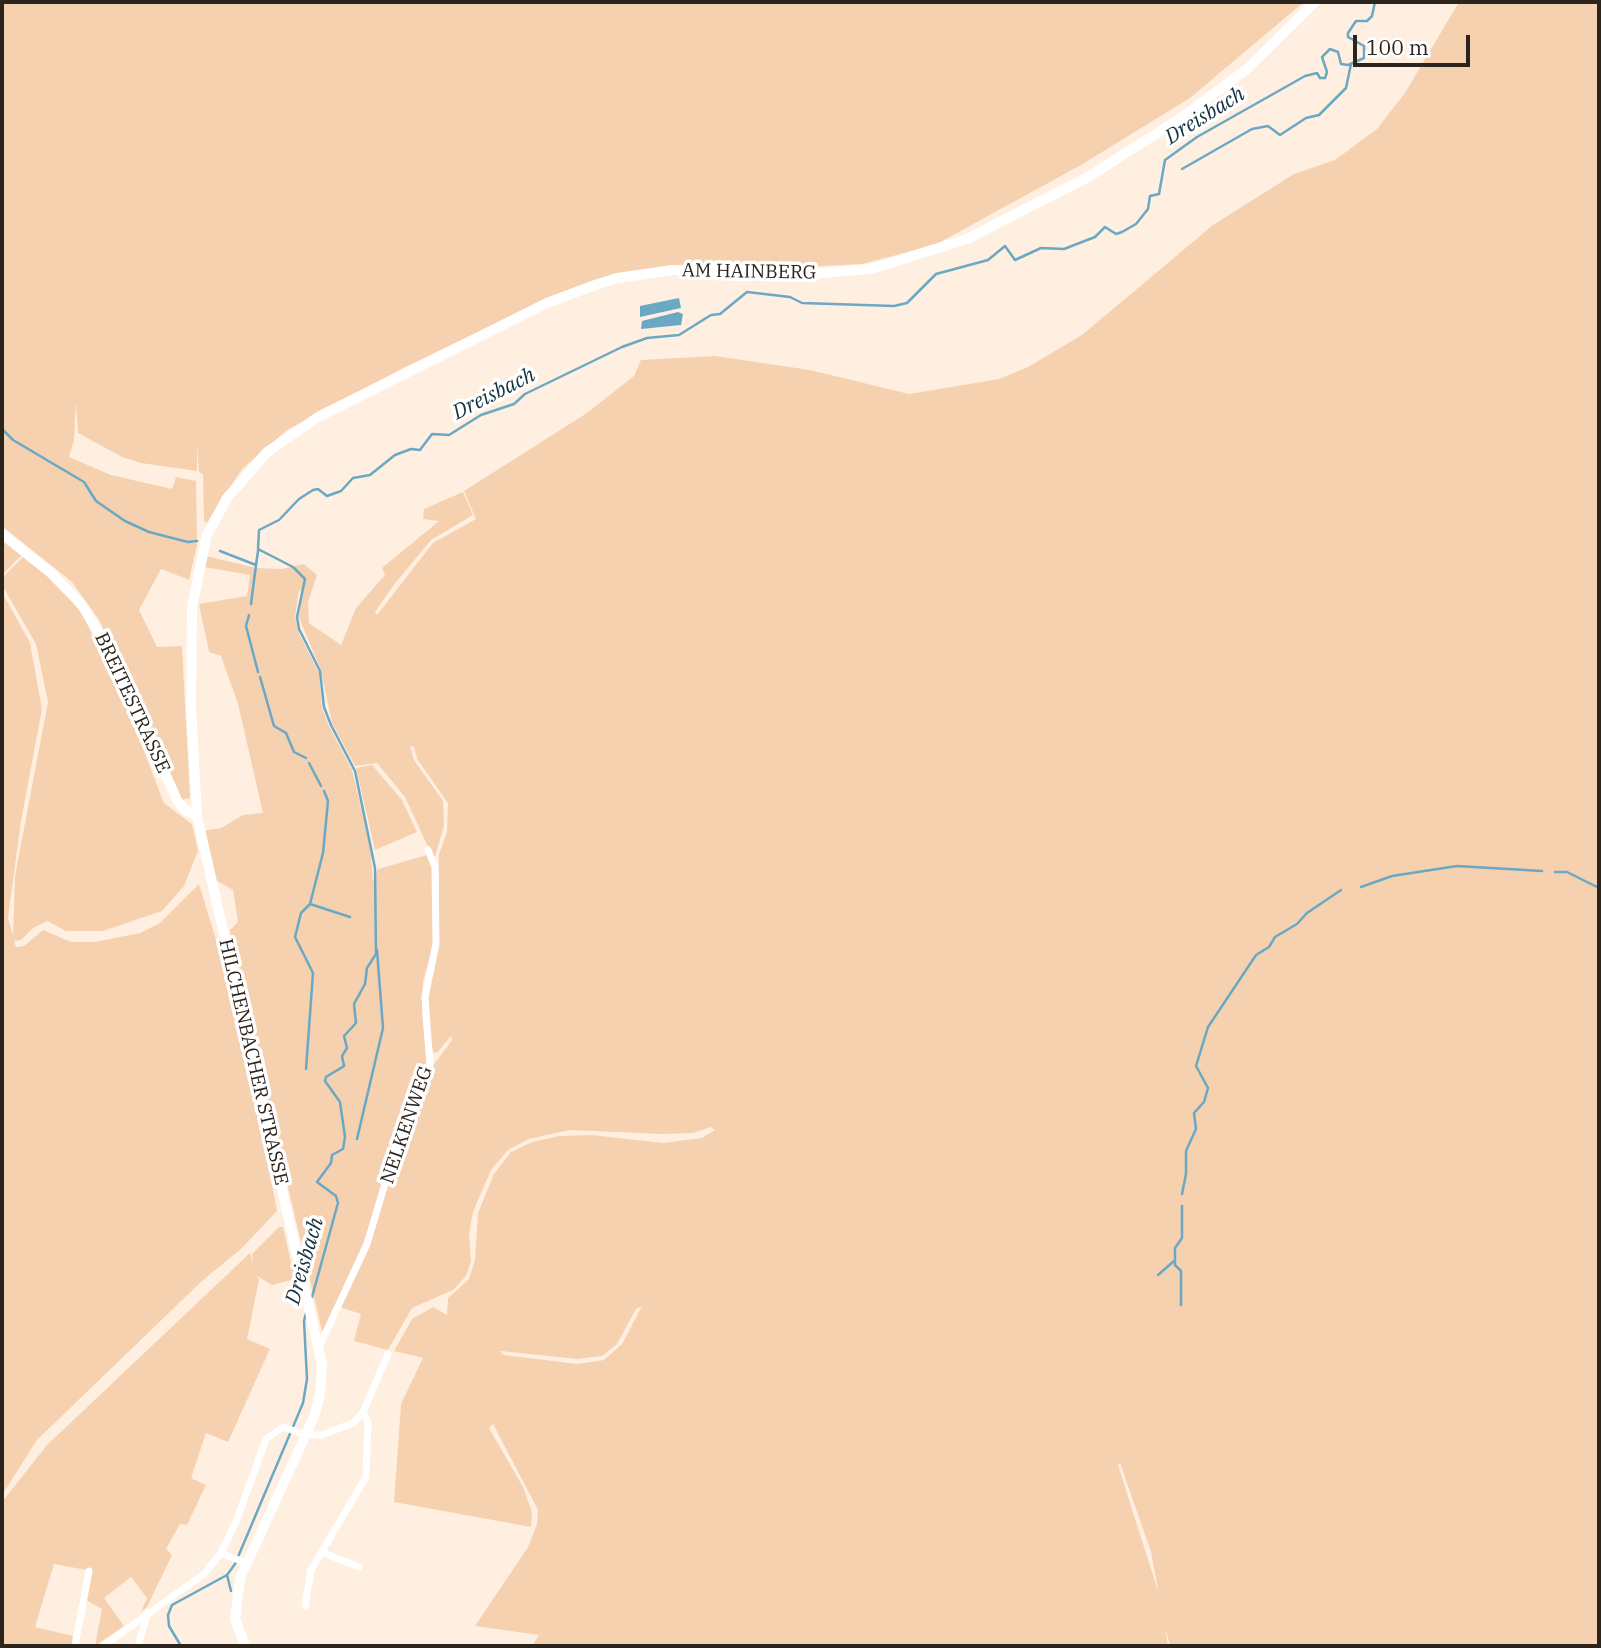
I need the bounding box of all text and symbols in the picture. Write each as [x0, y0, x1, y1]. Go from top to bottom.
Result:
scale bar [1356, 21, 1473, 65]
text: 100 m [1366, 33, 1429, 61]
water label: Dreisbach [1161, 82, 1249, 150]
street label: AM HAINBERG [682, 259, 816, 285]
water label: Dreisbach [449, 363, 539, 425]
street label: BREITESTRASSE [89, 629, 175, 777]
street label: HILCHENBACHER STRASSE [214, 937, 292, 1187]
street label: NELKENWEG [376, 1063, 438, 1187]
water label: Dreisbach [281, 1215, 329, 1307]

